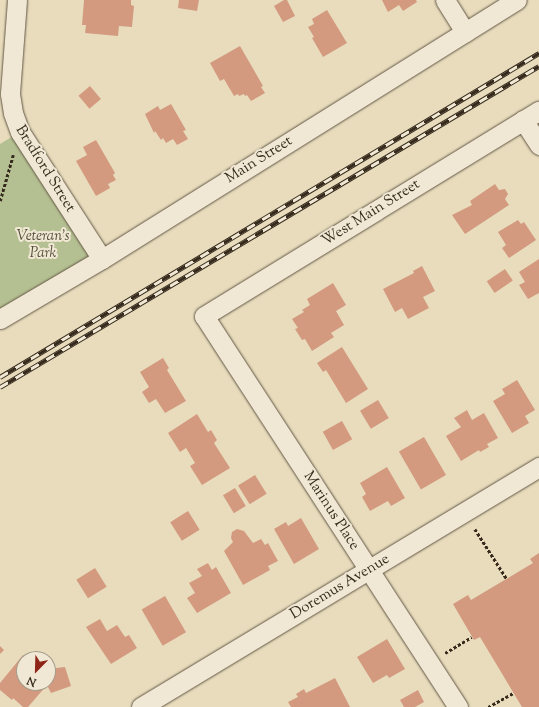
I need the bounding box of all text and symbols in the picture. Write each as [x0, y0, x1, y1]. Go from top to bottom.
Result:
street label: Bradford Street [11, 122, 79, 216]
street label: Main Street [222, 132, 296, 188]
street label: West Main Street [319, 176, 423, 250]
park label: Veteran's Park [16, 227, 70, 262]
street label: Marinus Place [299, 468, 363, 554]
street label: Doremus Avenue [287, 550, 393, 624]
north arrow [16, 651, 56, 691]
text: N [25, 672, 39, 690]

